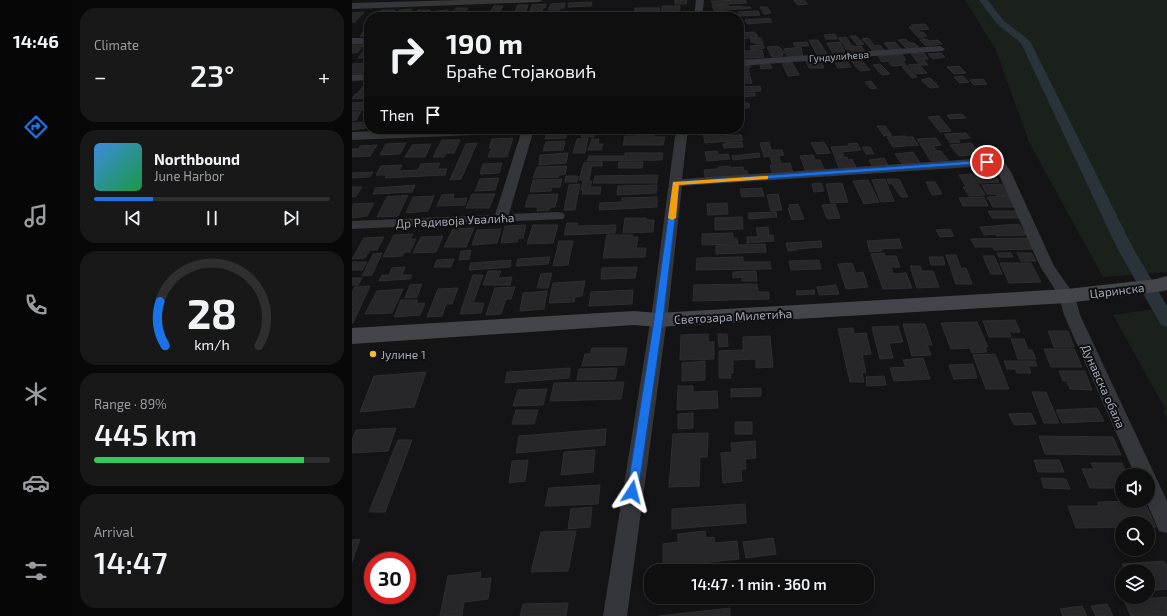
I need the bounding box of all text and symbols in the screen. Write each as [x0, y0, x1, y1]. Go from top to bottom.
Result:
text: 190 m [446, 26, 523, 60]
icon: right [380, 28, 432, 80]
text: 14:46 [13, 30, 59, 52]
text: Climate [94, 37, 139, 53]
street label: Гундулићева [809, 48, 869, 65]
text: 23° [190, 57, 235, 93]
text: Браће Стојаковић [446, 60, 596, 82]
text: − [94, 63, 107, 89]
text: + [318, 63, 330, 89]
icon: arrive [422, 104, 444, 126]
text: Then [380, 106, 414, 124]
icon: directions [22, 113, 50, 141]
pin [970, 145, 1004, 179]
text: Northbound [154, 150, 240, 168]
icon: arrive [976, 151, 998, 173]
text: June Harbor [154, 168, 224, 184]
icon: music [22, 202, 50, 230]
icon: previous [122, 207, 144, 229]
icon: pause [201, 207, 223, 229]
icon: next [280, 207, 302, 229]
street label: Др Радивоја Увалића [395, 210, 515, 231]
street label: Царинска [1089, 280, 1145, 300]
text: 28 [187, 287, 237, 337]
icon: phone [22, 291, 50, 319]
street label: Светозара Милетића [674, 306, 792, 326]
text: km/h [194, 336, 230, 353]
street label: Дунавска обала [1078, 342, 1129, 430]
place label: Јулине 1 [381, 347, 426, 362]
marker: Јулине 1 [368, 349, 378, 359]
icon: climate [22, 380, 50, 408]
text: Range · 89% [94, 396, 167, 412]
text: 445 km [94, 416, 197, 452]
map controls [1115, 468, 1155, 604]
button: sound [1115, 468, 1155, 508]
icon: car [22, 469, 50, 497]
position arrow [611, 471, 653, 513]
button: search [1115, 516, 1155, 556]
text: Arrival [94, 524, 134, 540]
text: 14:47 [94, 544, 167, 580]
speed limit sign: 30 [364, 552, 416, 604]
icon: filters [22, 557, 50, 585]
button: layers [1115, 564, 1155, 604]
text: 14:47 · 1 min · 360 m [691, 575, 827, 593]

